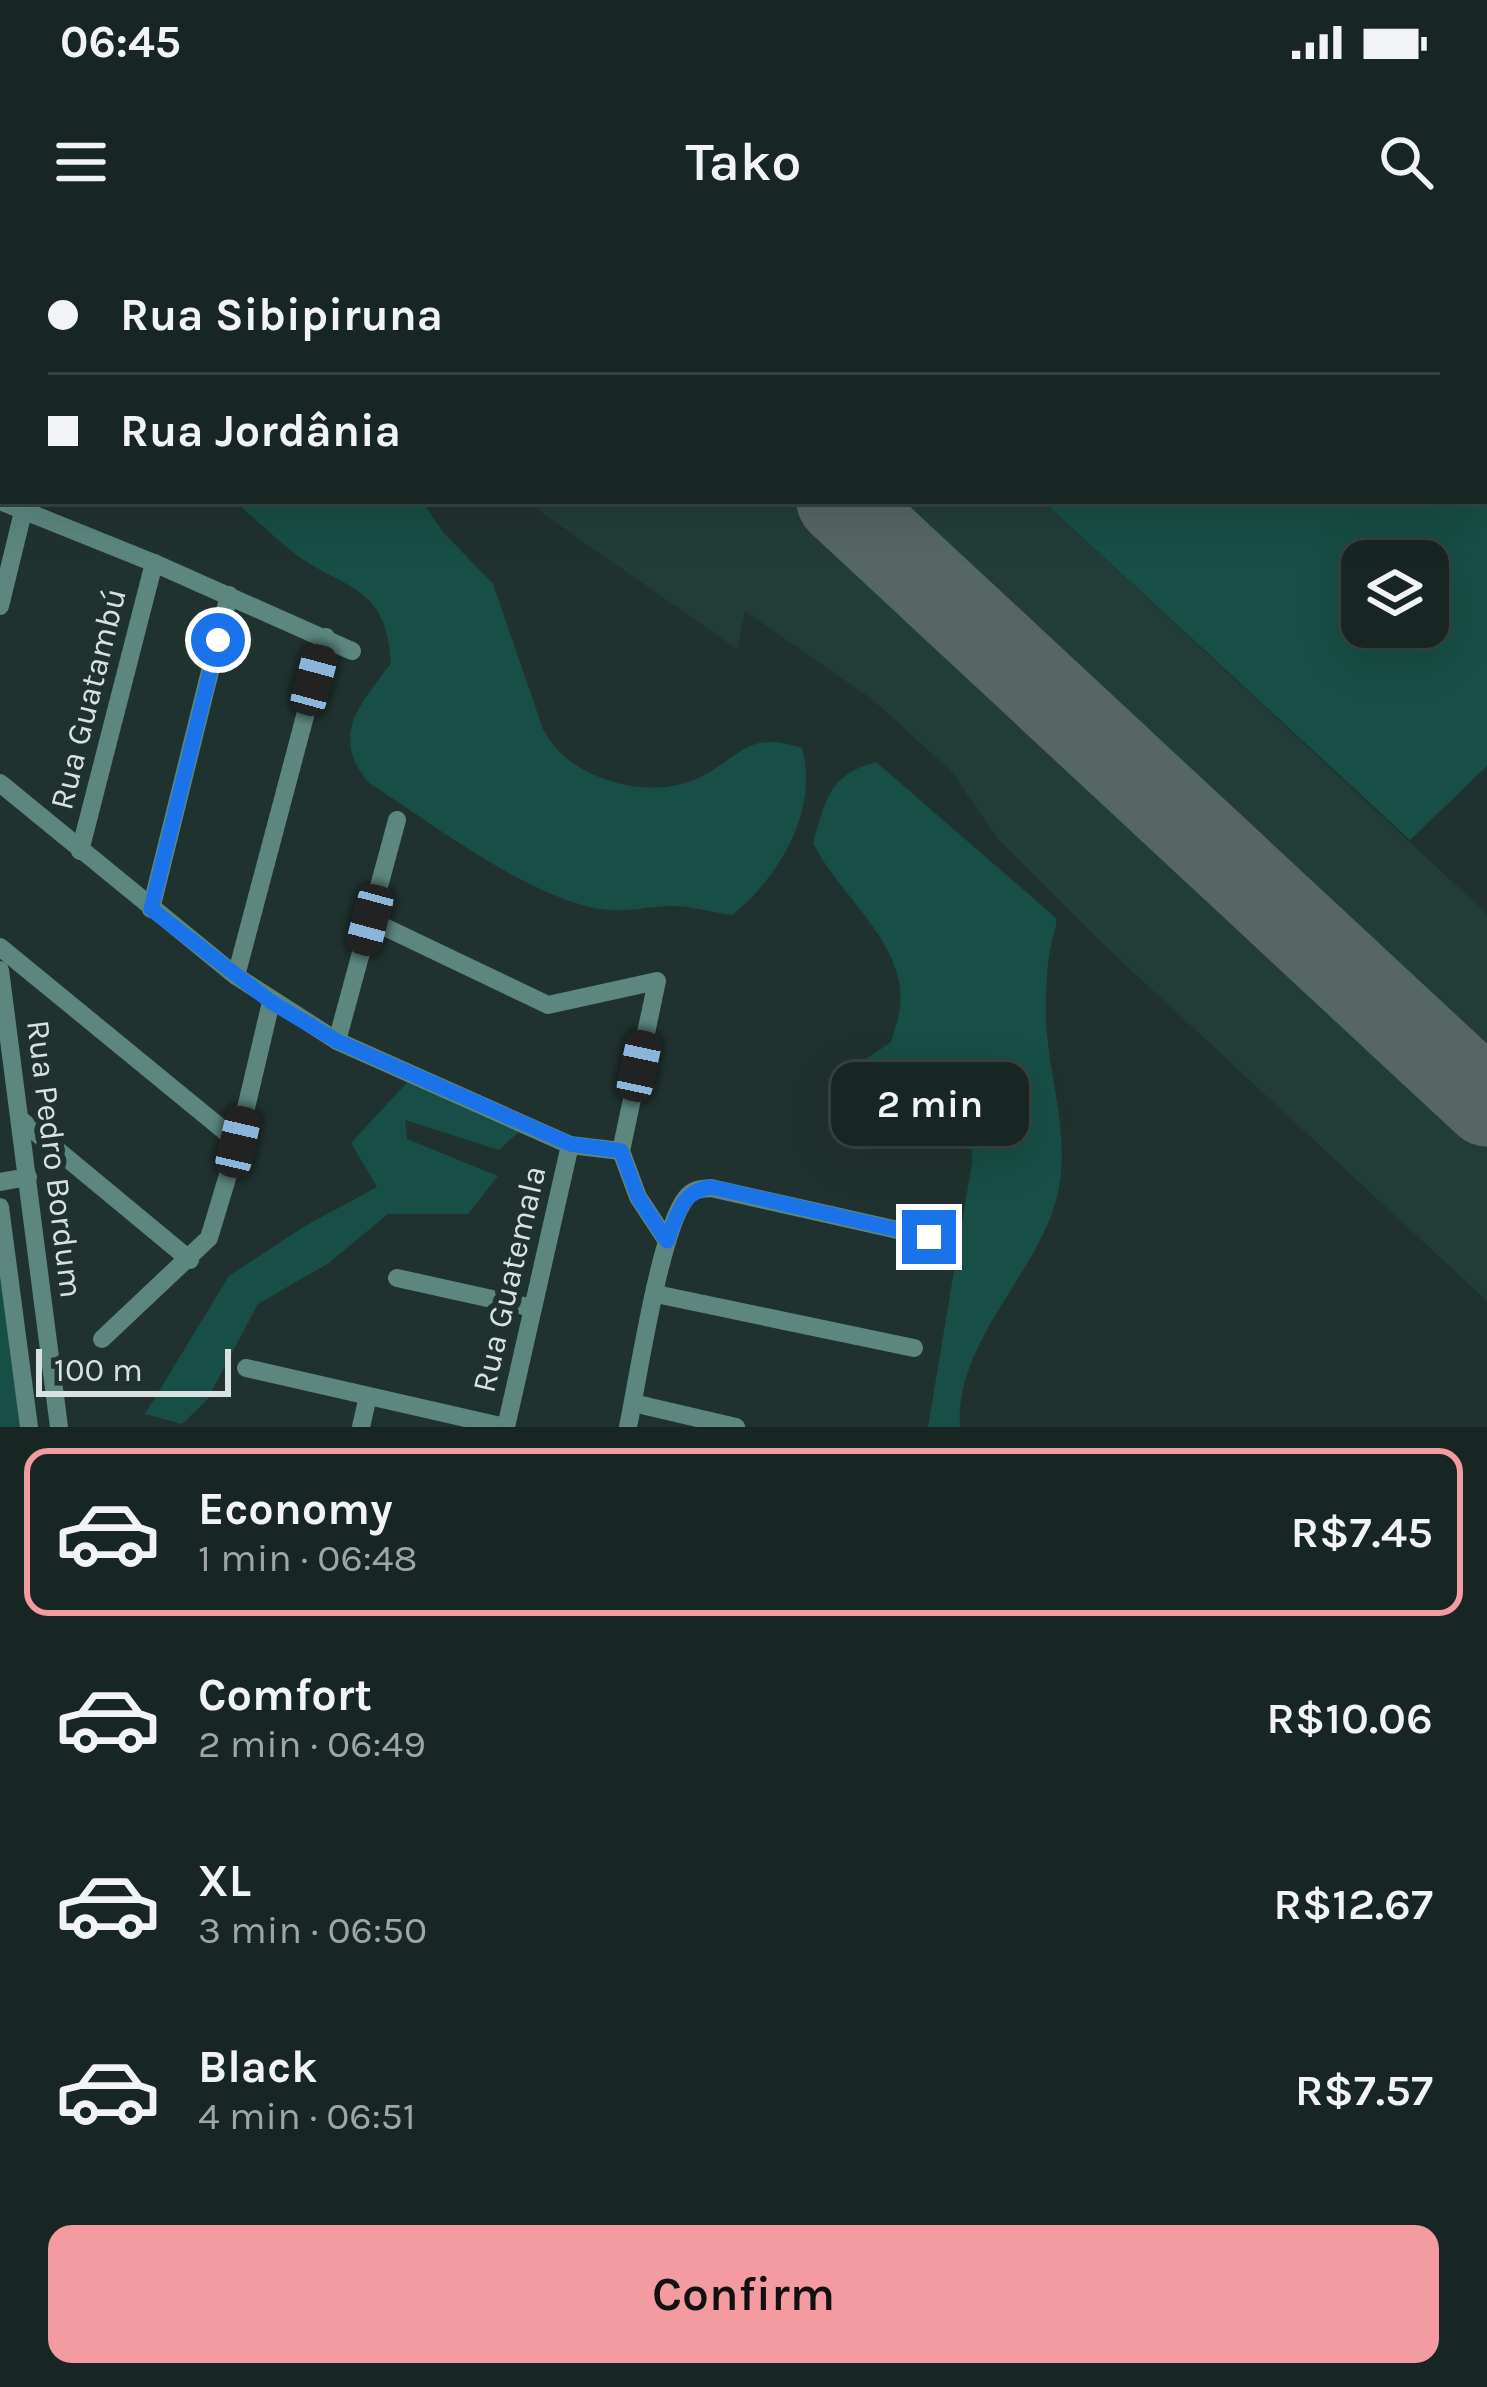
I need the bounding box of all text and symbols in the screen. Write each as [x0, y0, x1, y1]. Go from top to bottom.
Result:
text: 06:45 [60, 16, 181, 68]
icon: menu [48, 129, 114, 195]
icon: search [1373, 129, 1439, 195]
text: Tako [685, 130, 802, 194]
text: Rua Sibipiruna [120, 289, 443, 341]
text: Rua Jordânia [120, 405, 401, 457]
map controls [1341, 540, 1449, 648]
button: layers [1341, 540, 1449, 648]
street label: Rua Guatambú [42, 584, 134, 814]
route start [191, 613, 245, 667]
car [287, 641, 341, 719]
car [343, 881, 397, 959]
street label: Rua Pedro Bordum [19, 1018, 91, 1300]
car [614, 1027, 664, 1105]
callout: 2 min [830, 1063, 1028, 1147]
text: 2 min [877, 1081, 983, 1127]
car [212, 1103, 264, 1181]
street label: Rua Guatemala [464, 1162, 554, 1396]
route end [902, 1210, 956, 1264]
scale bar [36, 1343, 231, 1396]
text: 100 m [54, 1351, 143, 1389]
icon: car [54, 1478, 162, 1586]
text: Economy [198, 1483, 393, 1535]
text: R$7.45 [1291, 1506, 1433, 1558]
text: 1 min · 06:48 [198, 1535, 418, 1581]
icon: car [54, 1664, 162, 1772]
text: Comfort [198, 1669, 372, 1721]
text: R$10.06 [1266, 1692, 1433, 1744]
text: 2 min · 06:49 [198, 1721, 426, 1767]
icon: car [54, 1850, 162, 1958]
text: XL [198, 1855, 251, 1907]
text: R$12.67 [1273, 1878, 1433, 1930]
text: 3 min · 06:50 [198, 1907, 427, 1953]
icon: car [54, 2036, 162, 2144]
text: Black [198, 2041, 318, 2093]
text: R$7.57 [1295, 2064, 1433, 2116]
text: 4 min · 06:51 [198, 2093, 416, 2139]
button: Confirm [48, 2225, 1439, 2363]

